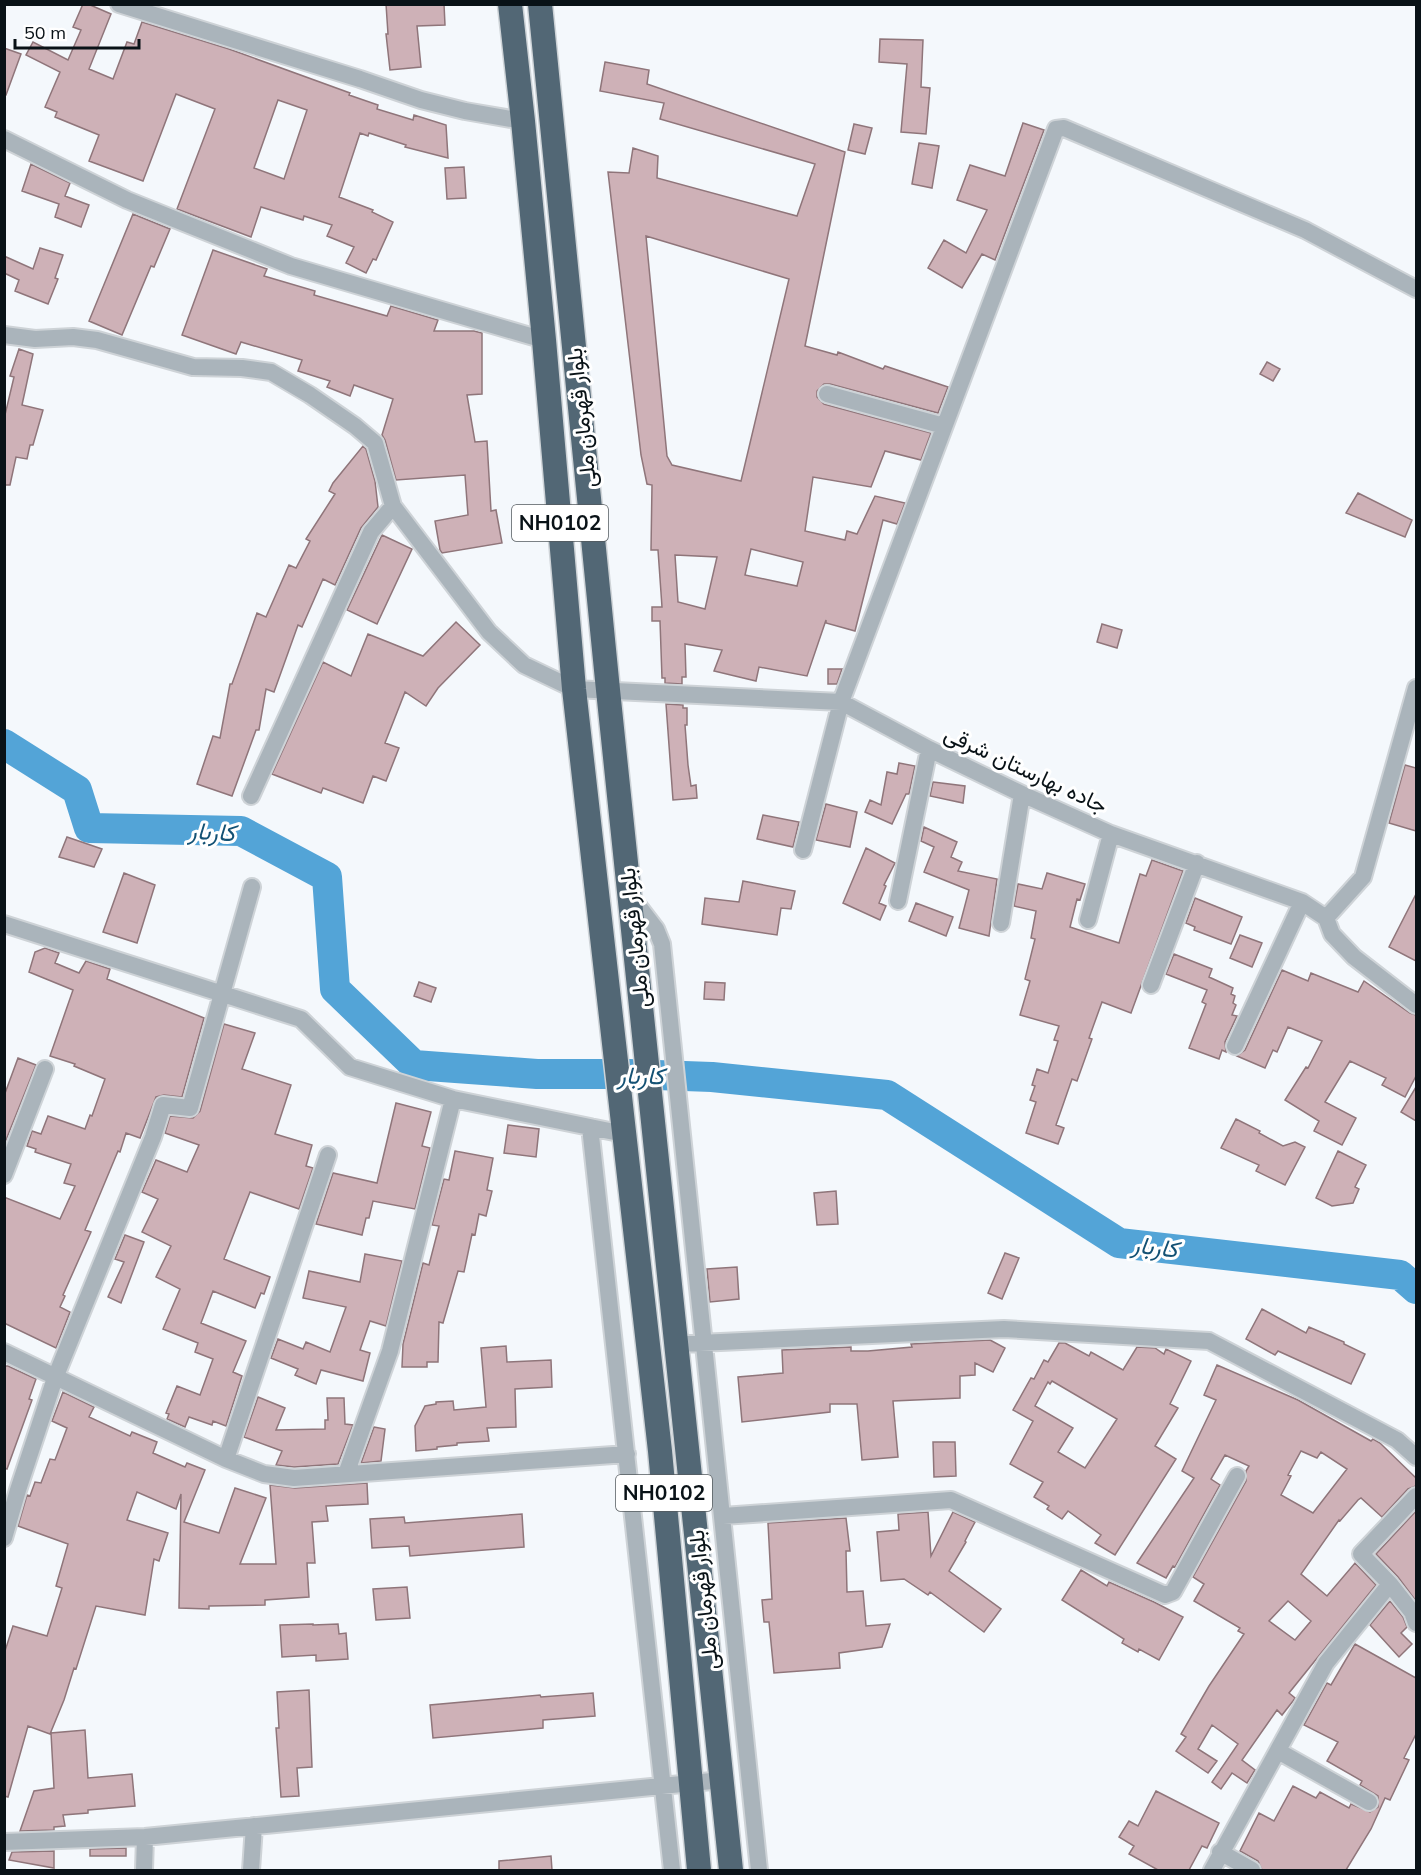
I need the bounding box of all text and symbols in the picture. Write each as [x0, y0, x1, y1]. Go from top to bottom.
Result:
scale bar [15, 12, 140, 50]
text: 50 m [24, 21, 66, 44]
street label: بلوار قهرمان ملی [560, 347, 602, 489]
road number: NH0102 [512, 505, 608, 541]
street label: جاده بهارستان شرقی [940, 719, 1112, 819]
water label: کاربار [186, 815, 240, 848]
street label: بلوار قهرمان ملی [613, 867, 655, 1009]
water label: کاربار [616, 1060, 669, 1091]
water label: کاربار [1128, 1228, 1184, 1265]
road number: NH0102 [616, 1475, 712, 1511]
street label: بلوار قهرمان ملی [682, 1529, 724, 1671]

